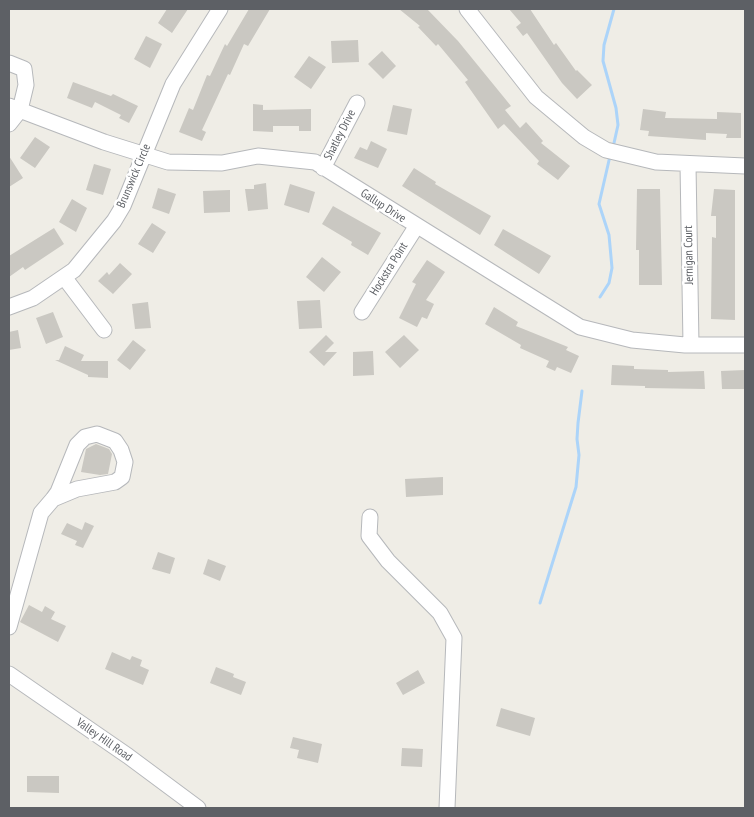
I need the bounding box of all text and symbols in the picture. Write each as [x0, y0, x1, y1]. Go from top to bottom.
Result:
street label: Shatley Drive [321, 107, 359, 163]
street label: Brunswick Circle [114, 142, 154, 210]
street label: Gallup Drive [358, 186, 408, 226]
street label: Jernigan Court [681, 225, 697, 285]
street label: Hockstra Point [367, 240, 411, 298]
street label: Valley Hill Road [73, 715, 135, 765]

